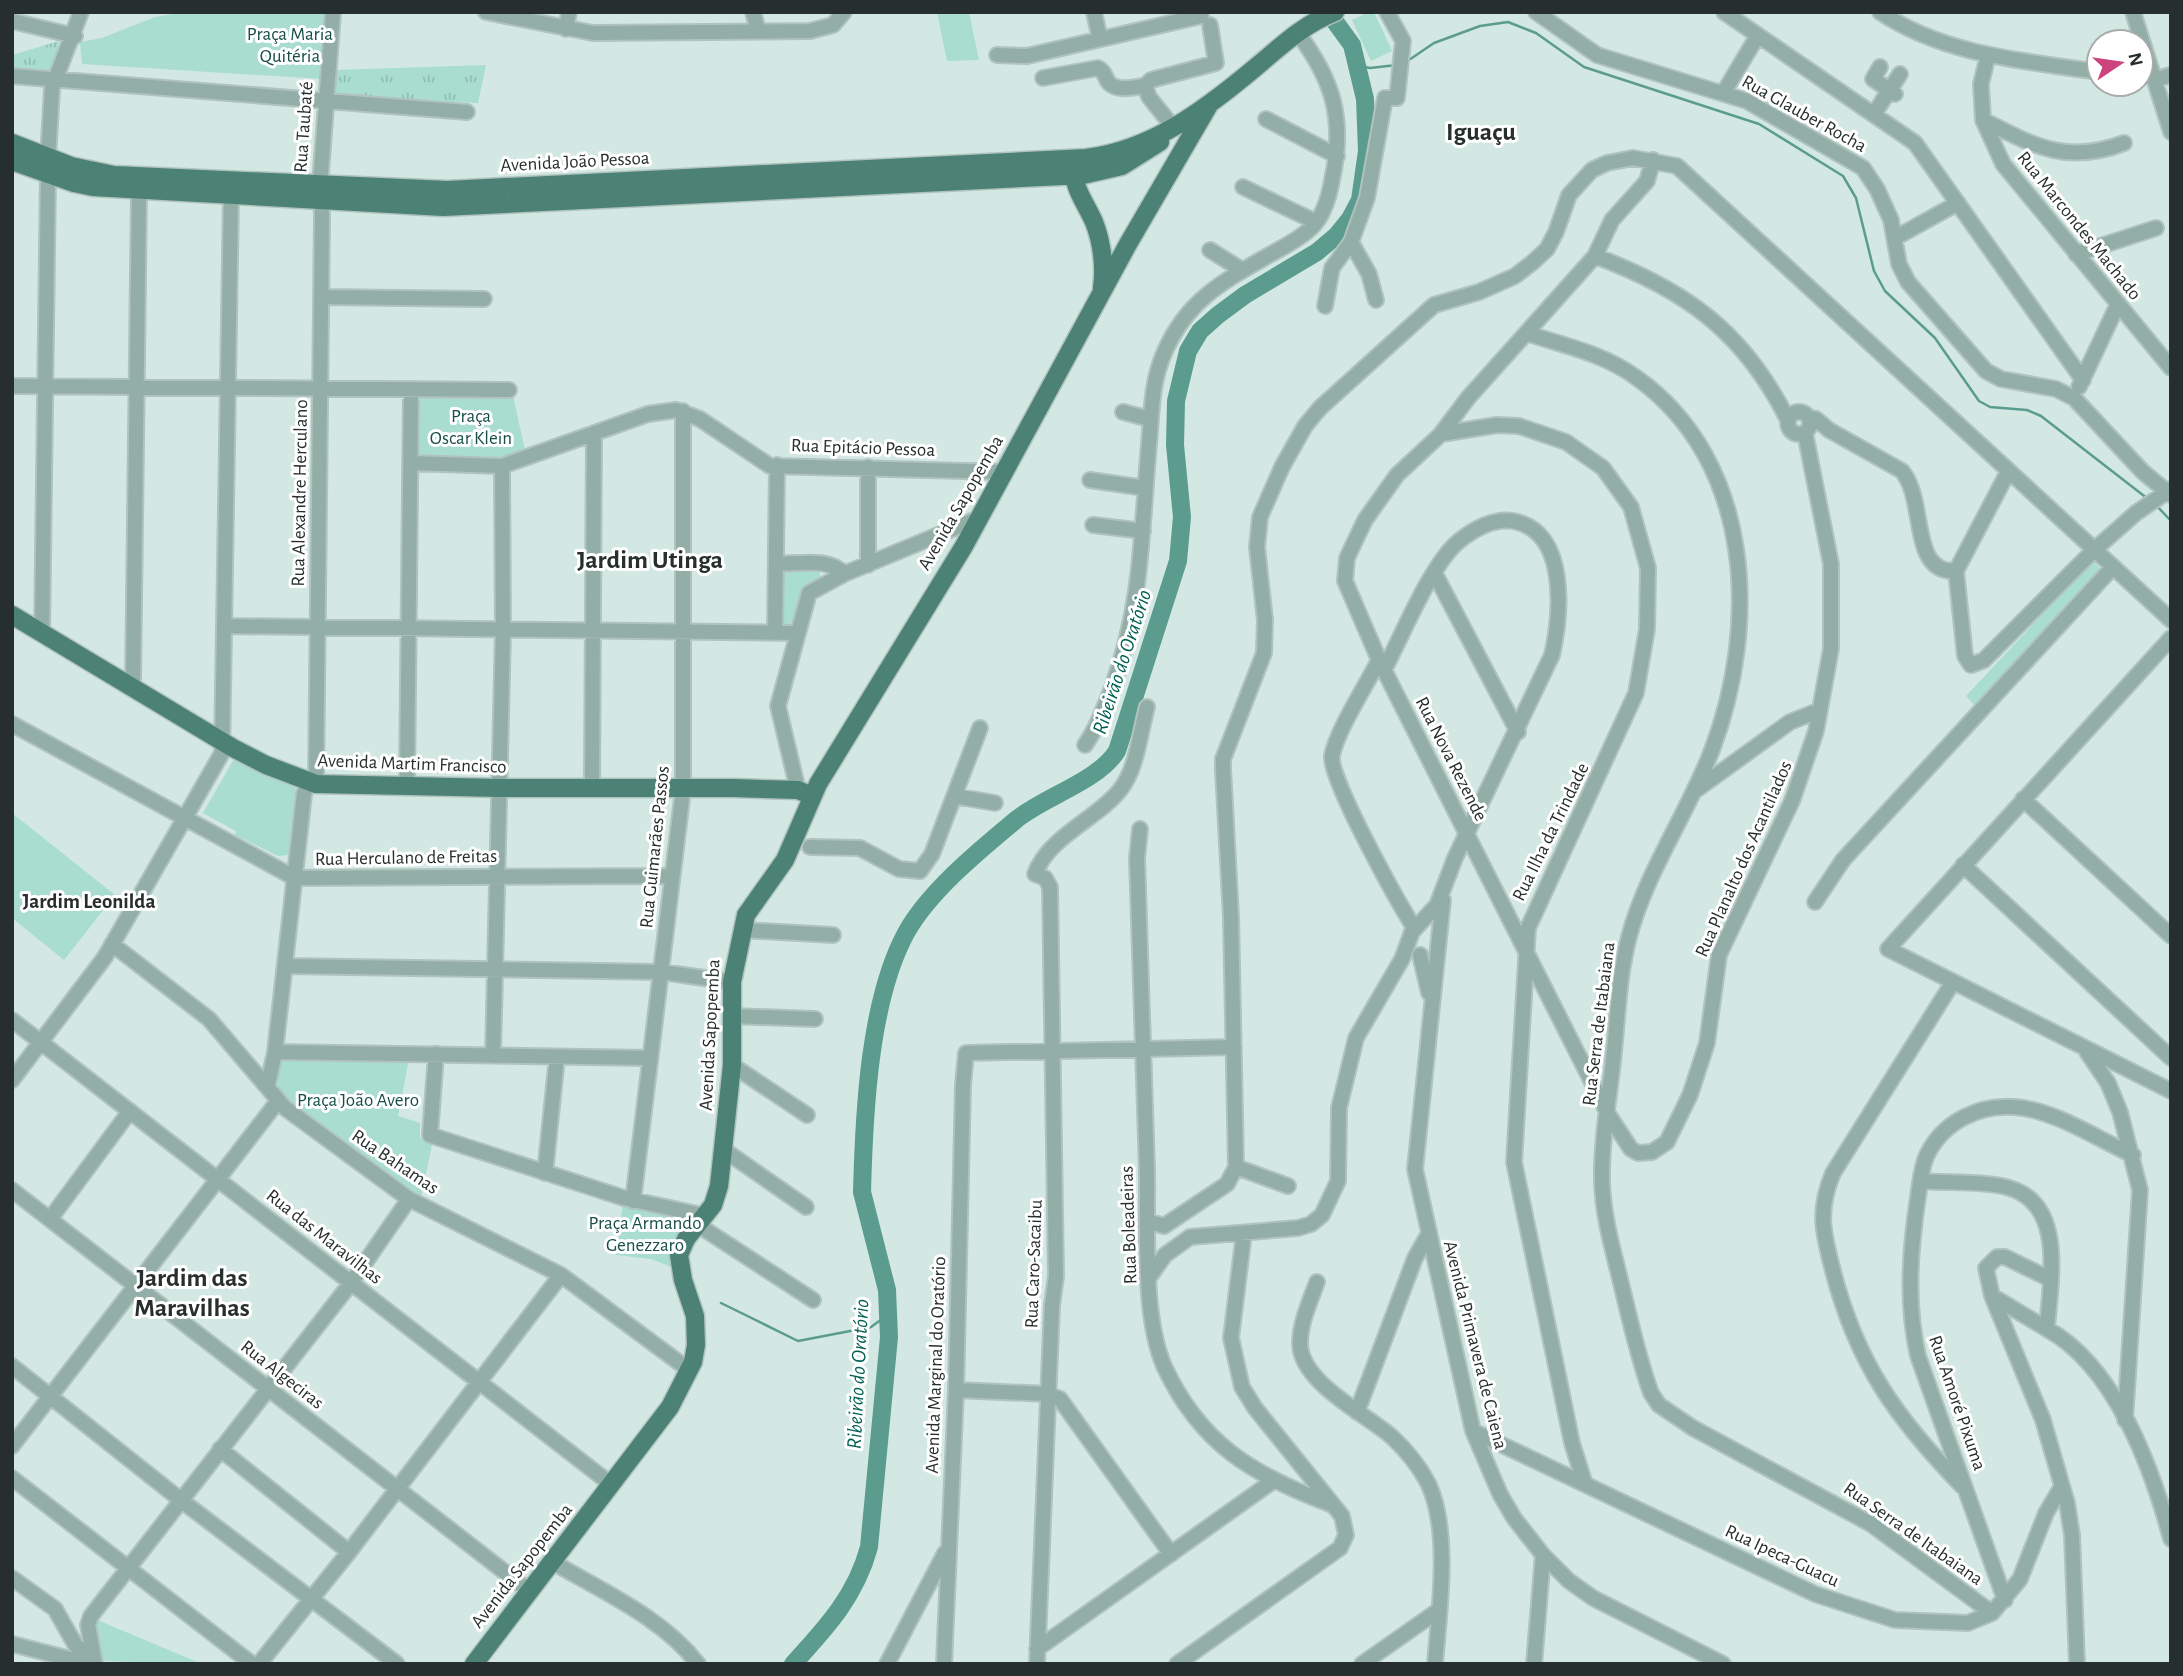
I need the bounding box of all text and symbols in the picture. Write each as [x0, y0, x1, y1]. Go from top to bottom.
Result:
park label: Praça Maria Quitéria [247, 25, 333, 66]
north arrow [2085, 28, 2155, 98]
text: N [2124, 51, 2146, 68]
street label: Rua Glauber Rocha [1739, 72, 1870, 156]
street label: Rua Taubaté [291, 81, 317, 173]
district label: Iguaçu [1446, 119, 1516, 145]
street label: Rua Marcondes Machado [2013, 148, 2145, 304]
street label: Avenida João Pessoa [500, 149, 650, 175]
street label: Rua Alexandre Herculano [289, 399, 311, 587]
park label: Praça Oscar Klein [430, 407, 512, 448]
street label: Avenida Sapopemba [915, 432, 1007, 574]
street label: Rua Epitácio Pessoa [791, 436, 936, 460]
district label: Jardim Utinga [577, 547, 723, 573]
water label: Ribeirão do Oratório [1089, 587, 1155, 737]
street label: Rua Nova Rezende [1412, 694, 1490, 824]
street label: Avenida Martim Francisco [317, 751, 507, 777]
street label: Rua Planalto dos Acantilados [1692, 758, 1796, 960]
street label: Rua Ilha da Trindade [1509, 760, 1593, 904]
street label: Rua Guimarães Passos [637, 765, 673, 929]
street label: Rua Herculano de Freitas [315, 847, 497, 869]
district label: Jardim Leonilda [23, 891, 156, 912]
street label: Rua Serra de Itabaiana [1580, 941, 1619, 1107]
street label: Avenida Sapopemba [697, 958, 723, 1111]
park label: Praça João Avero [297, 1091, 419, 1110]
street label: Rua Bahamas [348, 1126, 442, 1198]
street label: Rua Boleadeiras [1117, 1166, 1141, 1284]
street label: Rua das Maravilhas [262, 1186, 386, 1288]
street label: Rua Caro-Sacaibu [1022, 1199, 1046, 1329]
park label: Praça Armando Genezzaro [588, 1214, 702, 1255]
street label: Avenida Primavera de Caiena [1440, 1239, 1510, 1451]
street label: Avenida Marginal do Oratório [923, 1256, 949, 1474]
district label: Jardim das Maravilhas [134, 1265, 250, 1321]
water label: Ribeirão do Oratório [844, 1298, 872, 1450]
street label: Rua Amoré Pixuma [1925, 1333, 1989, 1473]
street label: Rua Algeciras [237, 1337, 327, 1413]
street label: Rua Serra de Itabaiana [1840, 1479, 1986, 1589]
street label: Avenida Sapopemba [468, 1500, 576, 1632]
street label: Rua Ipeca-Guacu [1722, 1521, 1842, 1591]

